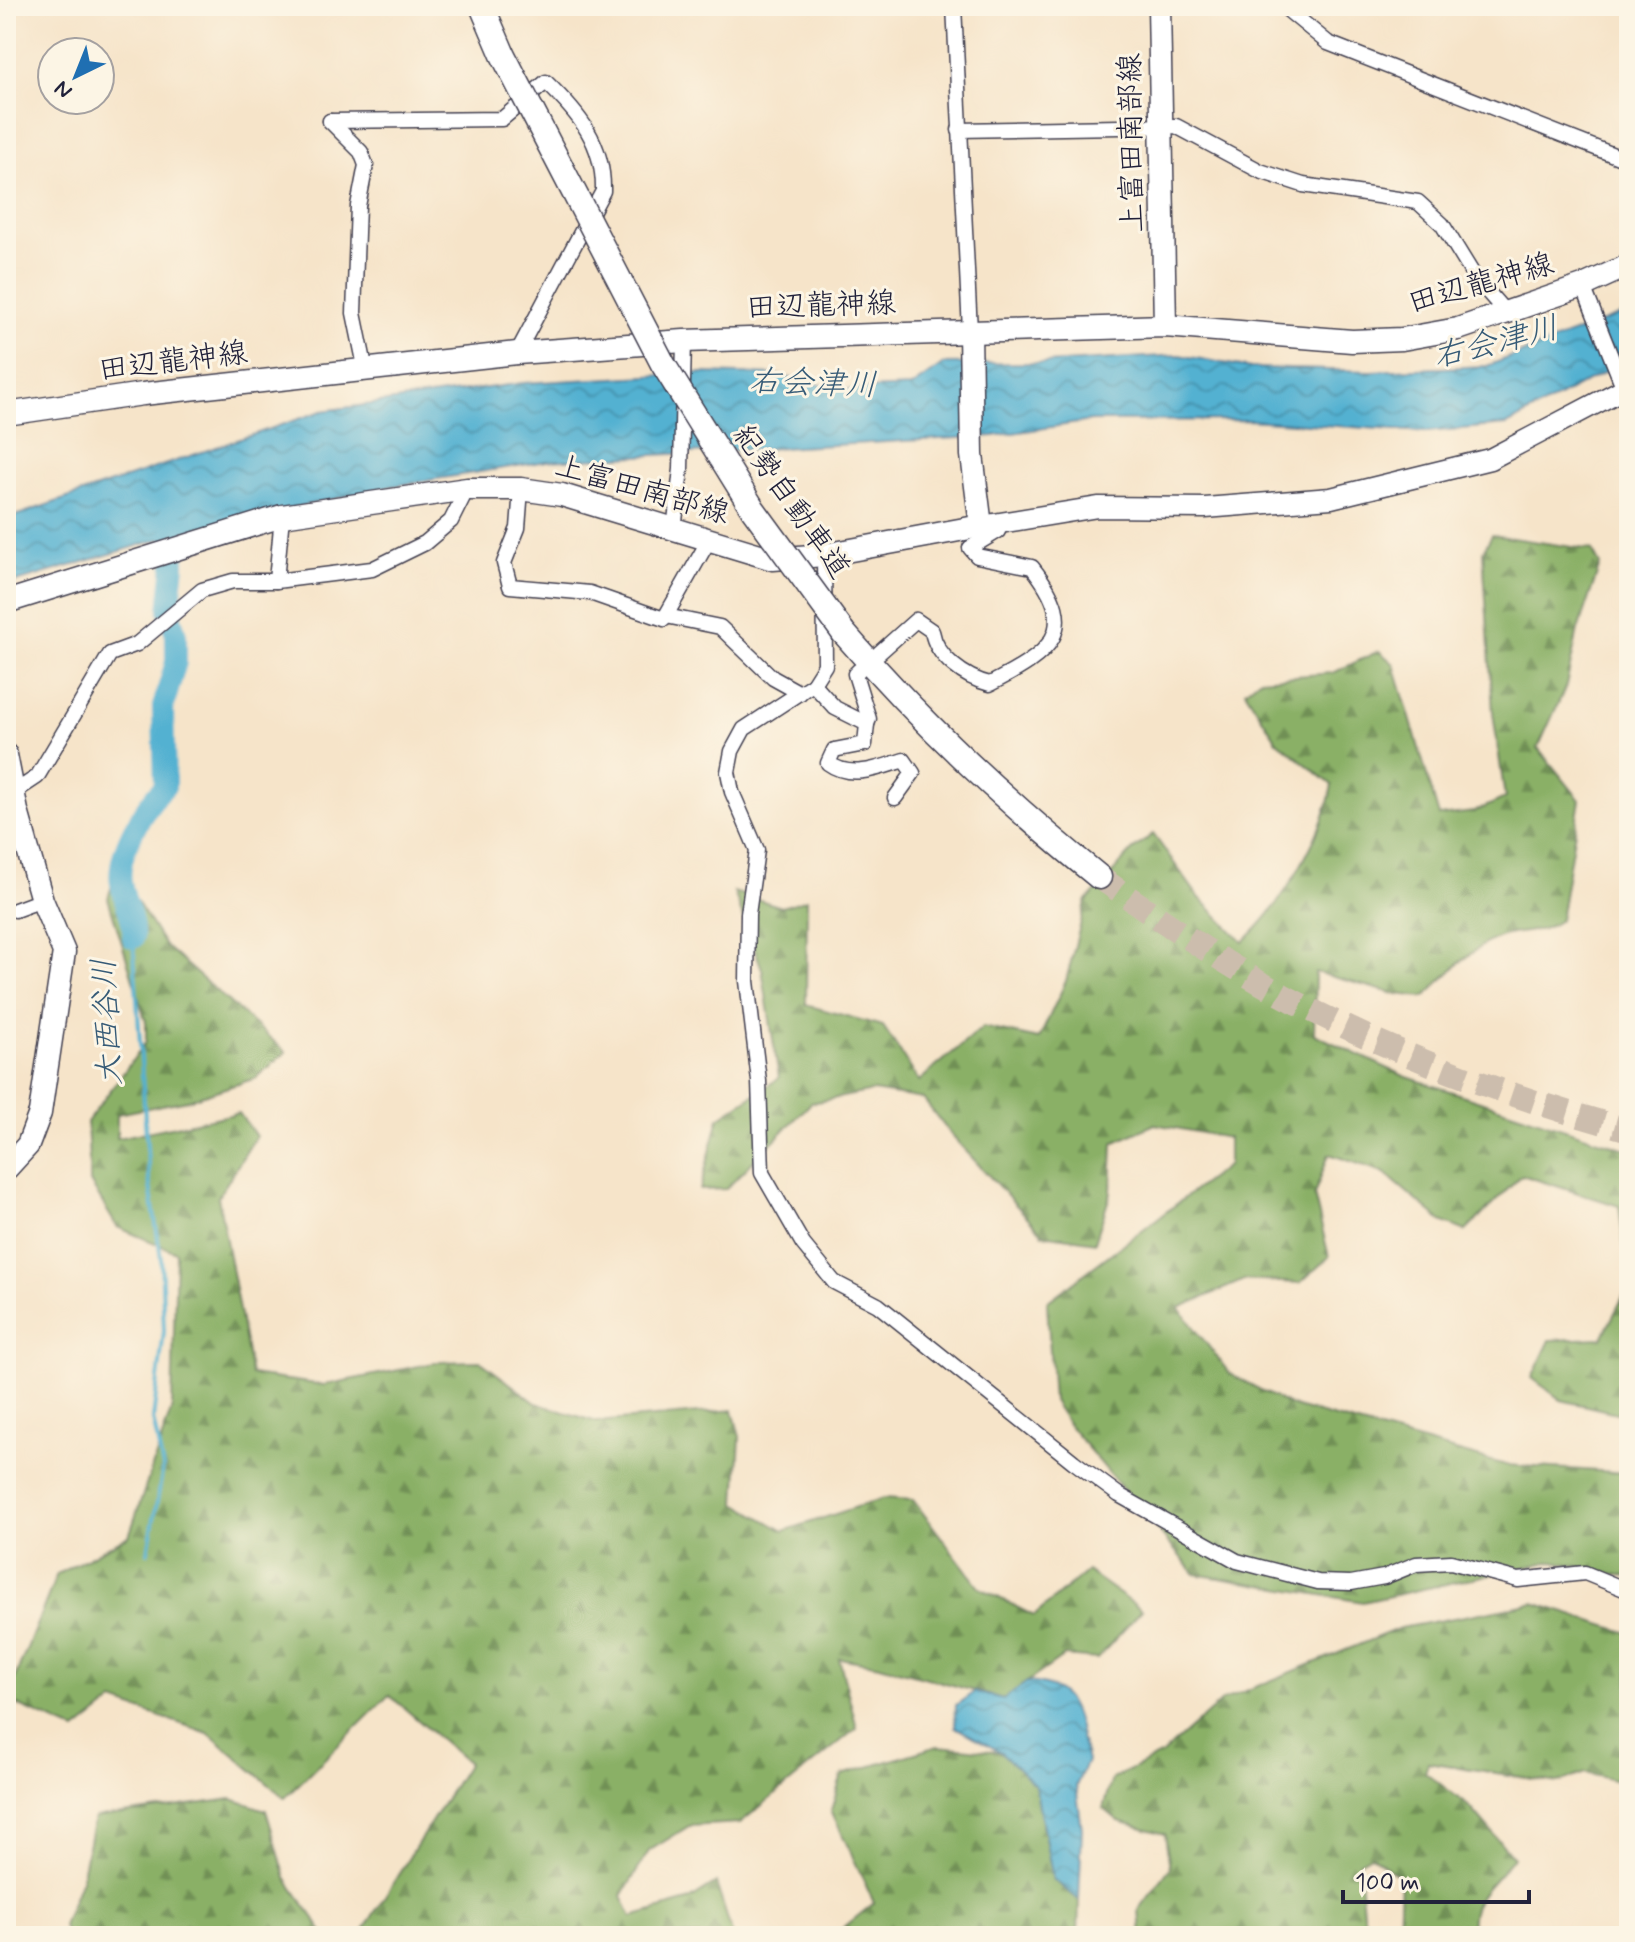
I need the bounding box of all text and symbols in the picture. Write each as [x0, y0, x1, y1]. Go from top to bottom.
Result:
north arrow [36, 36, 116, 116]
street label: 上富田南部線 [1111, 53, 1153, 233]
text: N [49, 74, 79, 104]
street label: 田辺龍神線 [1404, 245, 1558, 323]
street label: 田辺龍神線 [745, 284, 897, 328]
water label: 右会津川 [1429, 307, 1563, 379]
street label: 田辺龍神線 [96, 334, 250, 390]
water label: 右会津川 [748, 361, 878, 407]
street label: 紀勢自動車道 [723, 417, 859, 587]
street label: 上富田南部線 [550, 446, 734, 534]
water label: 大西谷川 [84, 957, 132, 1087]
scale bar [1343, 1854, 1529, 1904]
text: 100 m [1355, 1868, 1419, 1899]

